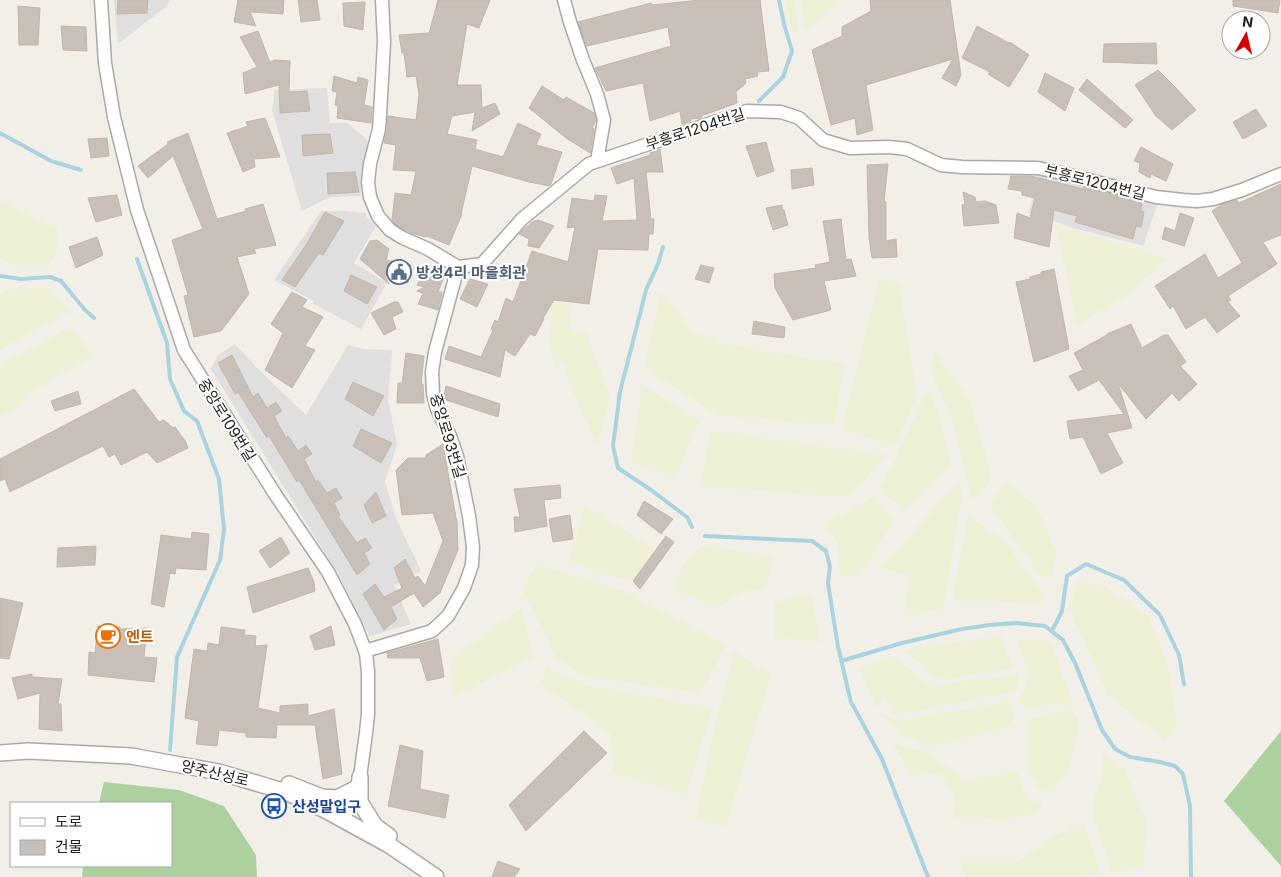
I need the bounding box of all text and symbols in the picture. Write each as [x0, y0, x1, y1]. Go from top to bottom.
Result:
north arrow [1221, 10, 1271, 60]
text: N [1241, 12, 1254, 31]
street label: 부흥로1204번길 [643, 104, 747, 154]
street label: 부흥로1204번길 [1043, 160, 1147, 204]
public building icon: 방성4리 마을회관 [386, 259, 412, 285]
place label: 방성4리 마을회관 [416, 263, 526, 282]
street label: 중앙로109번길 [194, 375, 260, 465]
street label: 중앙로93번길 [426, 391, 470, 481]
cafe icon: 엔트 [95, 623, 121, 649]
place label: 엔트 [126, 627, 154, 646]
street label: 양주산성로 [179, 756, 251, 790]
bus stop icon: 산성말입구 [261, 793, 287, 819]
place label: 산성말입구 [292, 797, 361, 816]
legend [10, 802, 172, 867]
text: 도로 [55, 812, 83, 831]
text: 건물 [55, 837, 83, 856]

